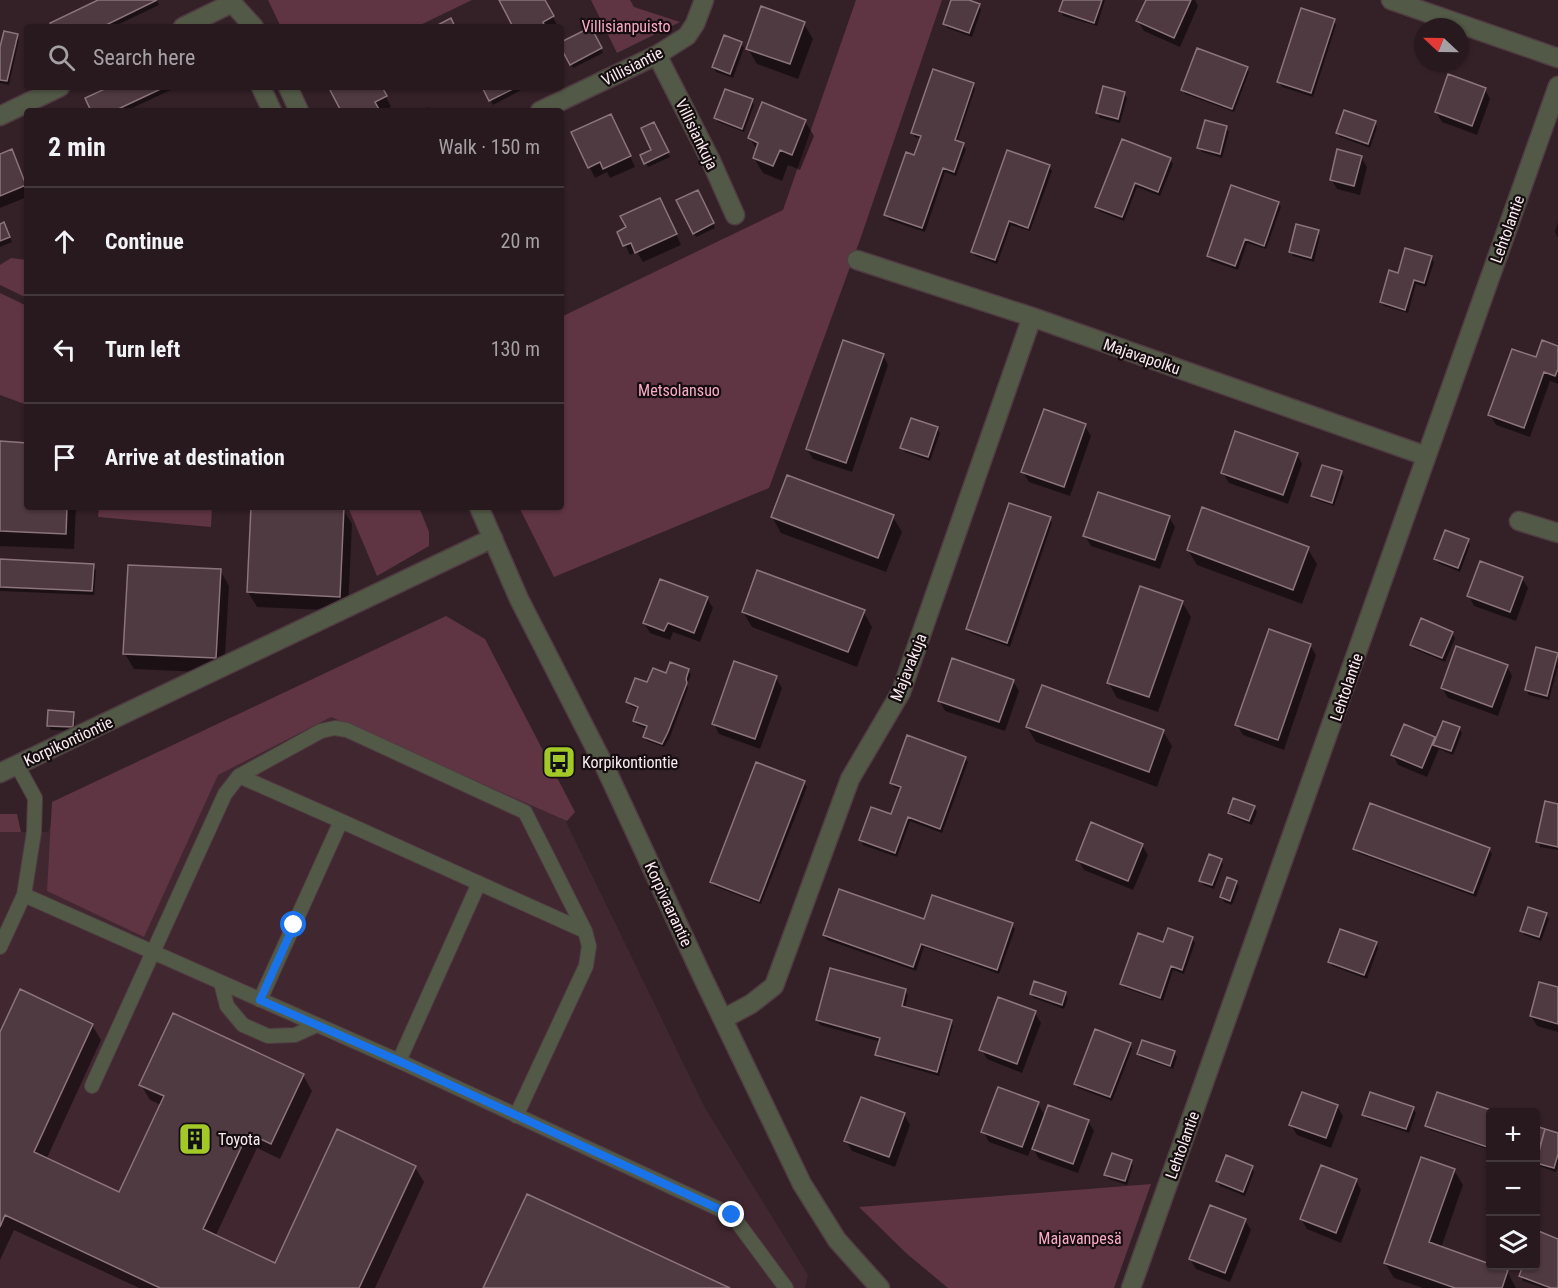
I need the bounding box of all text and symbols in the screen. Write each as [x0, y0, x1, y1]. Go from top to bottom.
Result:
park label: Villisianpuisto [581, 17, 671, 36]
north arrow [1414, 18, 1468, 72]
search box [24, 24, 564, 90]
icon: search [45, 41, 78, 74]
street label: Villisiantie [599, 43, 666, 90]
text: Search here [93, 45, 195, 70]
street label: Villisiankuja [671, 96, 722, 173]
text: 2 min [48, 132, 106, 162]
text: Walk · 150 m [439, 135, 540, 159]
street label: Lehtolantie [1486, 193, 1528, 266]
icon: ahead [48, 225, 81, 258]
text: Continue [105, 229, 184, 254]
text: 20 m [501, 229, 540, 253]
icon: left [48, 333, 81, 366]
street label: Majavapolku [1101, 334, 1183, 378]
text: Turn left [105, 337, 180, 362]
text: 130 m [491, 337, 540, 361]
park label: Metsolansuo [638, 381, 720, 400]
icon: arrive [48, 441, 81, 474]
text: Arrive at destination [105, 445, 285, 470]
street label: Majavakuja [886, 630, 931, 704]
street label: Lehtolantie [1326, 651, 1367, 724]
street label: Korpikontiontie [21, 713, 116, 770]
bus stop icon: Korpikontiontie [541, 744, 577, 780]
place label: Korpikontiontie [582, 753, 678, 772]
street label: Korpivaarantie [641, 859, 696, 949]
route start [280, 911, 306, 937]
map controls [1486, 1108, 1540, 1270]
button: + [1486, 1108, 1540, 1162]
street label: Lehtolantie [1161, 1109, 1203, 1182]
building icon: Toyota [177, 1121, 213, 1157]
place label: Toyota [218, 1130, 260, 1149]
button: − [1486, 1162, 1540, 1216]
route end [718, 1201, 744, 1227]
button: layers [1486, 1216, 1540, 1270]
park label: Majavanpesä [1038, 1229, 1122, 1248]

